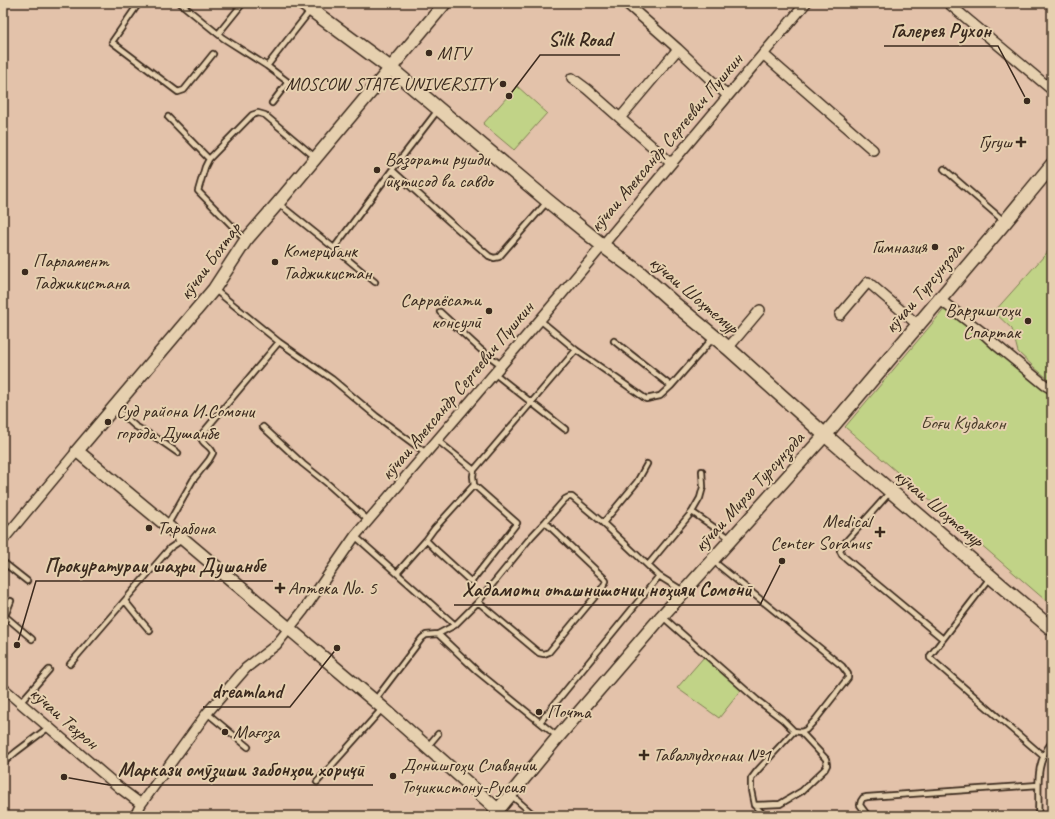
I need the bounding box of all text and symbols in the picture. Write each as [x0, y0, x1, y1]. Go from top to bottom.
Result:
callout: Галерея Рухон [884, 14, 998, 46]
text: Галерея Рухон [891, 18, 992, 44]
callout: Silk Road [540, 23, 620, 55]
text: Silk Road [548, 27, 616, 52]
place label: МГУ [437, 41, 474, 65]
marker: МГУ [424, 48, 434, 58]
street label: кӯчаи Александр Сергеевич Пушкин [584, 48, 749, 237]
place label: MOSCOW STATE UNIVERSITY [285, 72, 498, 96]
marker: MOSCOW STATE UNIVERSITY [498, 79, 508, 89]
place label: Гугуш [979, 130, 1013, 154]
marker: Гугуш [1015, 136, 1027, 148]
place label: Вазорати рушди иқтисод ва савдо [385, 147, 495, 193]
marker: Вазорати рушди иқтисод ва савдо [372, 165, 382, 175]
street label: кӯчаи Бохтар [174, 217, 247, 305]
place label: Гимназия [872, 235, 928, 259]
street label: кӯчаи Турсунзода [879, 236, 970, 338]
place label: Комерцбанк Таджикистан [283, 239, 373, 285]
marker: Гимназия [930, 242, 940, 252]
place label: Парламент Таджикистана [33, 249, 130, 295]
street label: кӯчаи Шоҳтемур [644, 250, 745, 341]
marker: Комерцбанк Таджикистан [270, 257, 280, 267]
marker: Парламент Таджикистана [20, 267, 30, 277]
place label: Сарраёсати консулӣ [400, 288, 483, 334]
street label: кӯчаи Александр Сергеевич Пушкин [375, 296, 540, 485]
place label: Варзишгоҳи Спартак [945, 298, 1022, 344]
marker: Сарраёсати консулӣ [484, 306, 494, 316]
marker: Варзишгоҳи Спартак [1023, 316, 1033, 326]
place label: Суд района И.Сомони города Душанбе [116, 399, 256, 445]
park label: Боғи Кудакон [921, 411, 1007, 435]
marker: Суд района И.Сомони города Душанбе [103, 417, 113, 427]
street label: кӯчаи Мирзо Турсунзода [689, 426, 810, 557]
street label: кӯчаи Шоҳтемур [889, 463, 990, 554]
place label: Medical Center Soranus [770, 509, 875, 555]
place label: Тарабона [157, 516, 217, 540]
marker: Тарабона [144, 523, 154, 533]
marker: Medical Center Soranus [874, 526, 886, 538]
callout: Прокуратураи шаҳри Душанбе [36, 549, 273, 581]
text: Прокуратураи шаҳри Душанбе [45, 553, 268, 579]
callout: Хадамоти оташнишонии ноҳияи Сомонӣ [454, 573, 760, 605]
place label: Аптека No. 5 [288, 576, 378, 600]
text: Хадамоти оташнишонии ноҳияи Сомонӣ [462, 577, 753, 602]
marker: Аптека No. 5 [275, 583, 285, 593]
callout: dreamland [203, 675, 290, 707]
text: dreamland [212, 679, 286, 704]
street label: кӯчаи Теҳрон [25, 682, 104, 755]
place label: Почта [547, 700, 592, 724]
marker: Почта [534, 707, 544, 717]
place label: Мағоза [233, 720, 281, 744]
marker: Мағоза [220, 727, 230, 737]
place label: Таваллудхонаи №1 [653, 743, 772, 767]
marker: Таваллудхонаи №1 [638, 749, 650, 761]
callout: Маркази омӯзиши забонҳои хориҷӣ [109, 753, 373, 785]
place label: Донишгоҳи Славянии Тоҷикистону-Русия [401, 753, 538, 799]
text: Маркази омӯзиши забонҳои хориҷӣ [118, 757, 365, 783]
marker: Донишгоҳи Славянии Тоҷикистону-Русия [388, 771, 398, 781]

